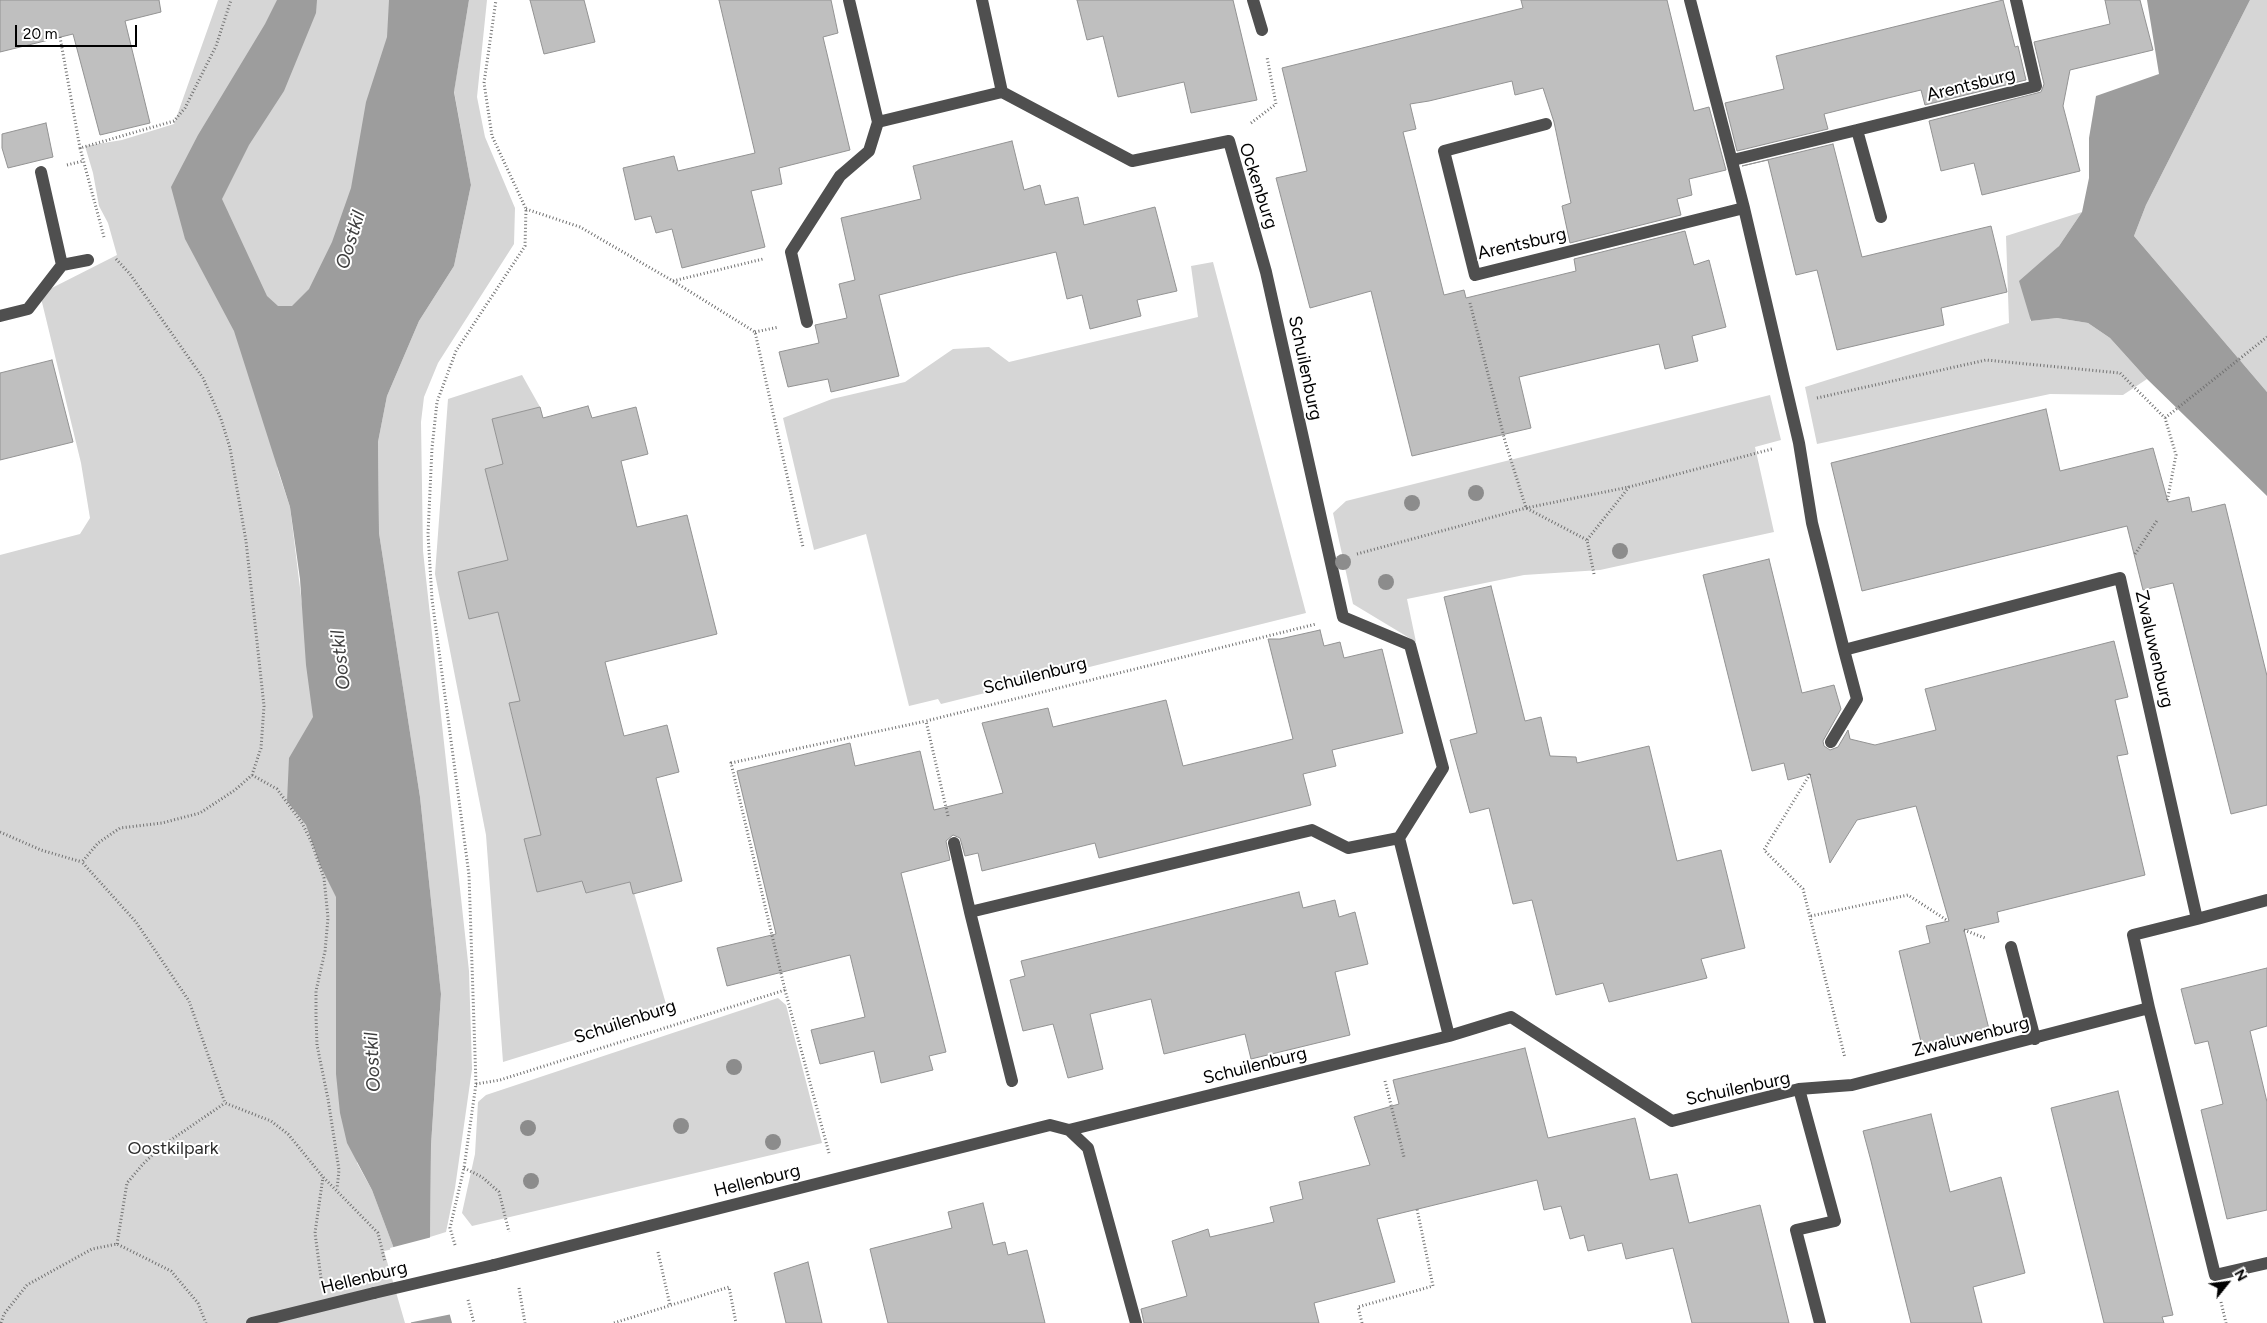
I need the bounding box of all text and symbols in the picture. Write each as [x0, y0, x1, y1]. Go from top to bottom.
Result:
scale bar [18, 15, 140, 47]
text: 20 m [23, 25, 57, 43]
street label: Arentsburg [1924, 64, 2018, 106]
street label: Ockenburg [1234, 140, 1282, 232]
water label: Oostkil [331, 208, 371, 272]
street label: Arentsburg [1475, 223, 1569, 265]
street label: Schuilenburg [1283, 314, 1327, 422]
street label: Zwaluwenburg [2130, 588, 2178, 710]
water label: Oostkil [327, 629, 355, 691]
street label: Schuilenburg [981, 653, 1089, 699]
street label: Schuilenburg [571, 995, 679, 1049]
street label: Zwaluwenburg [1910, 1012, 2032, 1062]
water label: Oostkil [360, 1031, 386, 1093]
street label: Schuilenburg [1201, 1043, 1309, 1089]
street label: Schuilenburg [1684, 1067, 1792, 1111]
park label: Oostkilpark [127, 1138, 219, 1160]
street label: Hellenburg [712, 1160, 802, 1202]
street label: Hellenburg [319, 1257, 409, 1299]
north arrow [2202, 1258, 2252, 1308]
text: N [2230, 1267, 2251, 1284]

